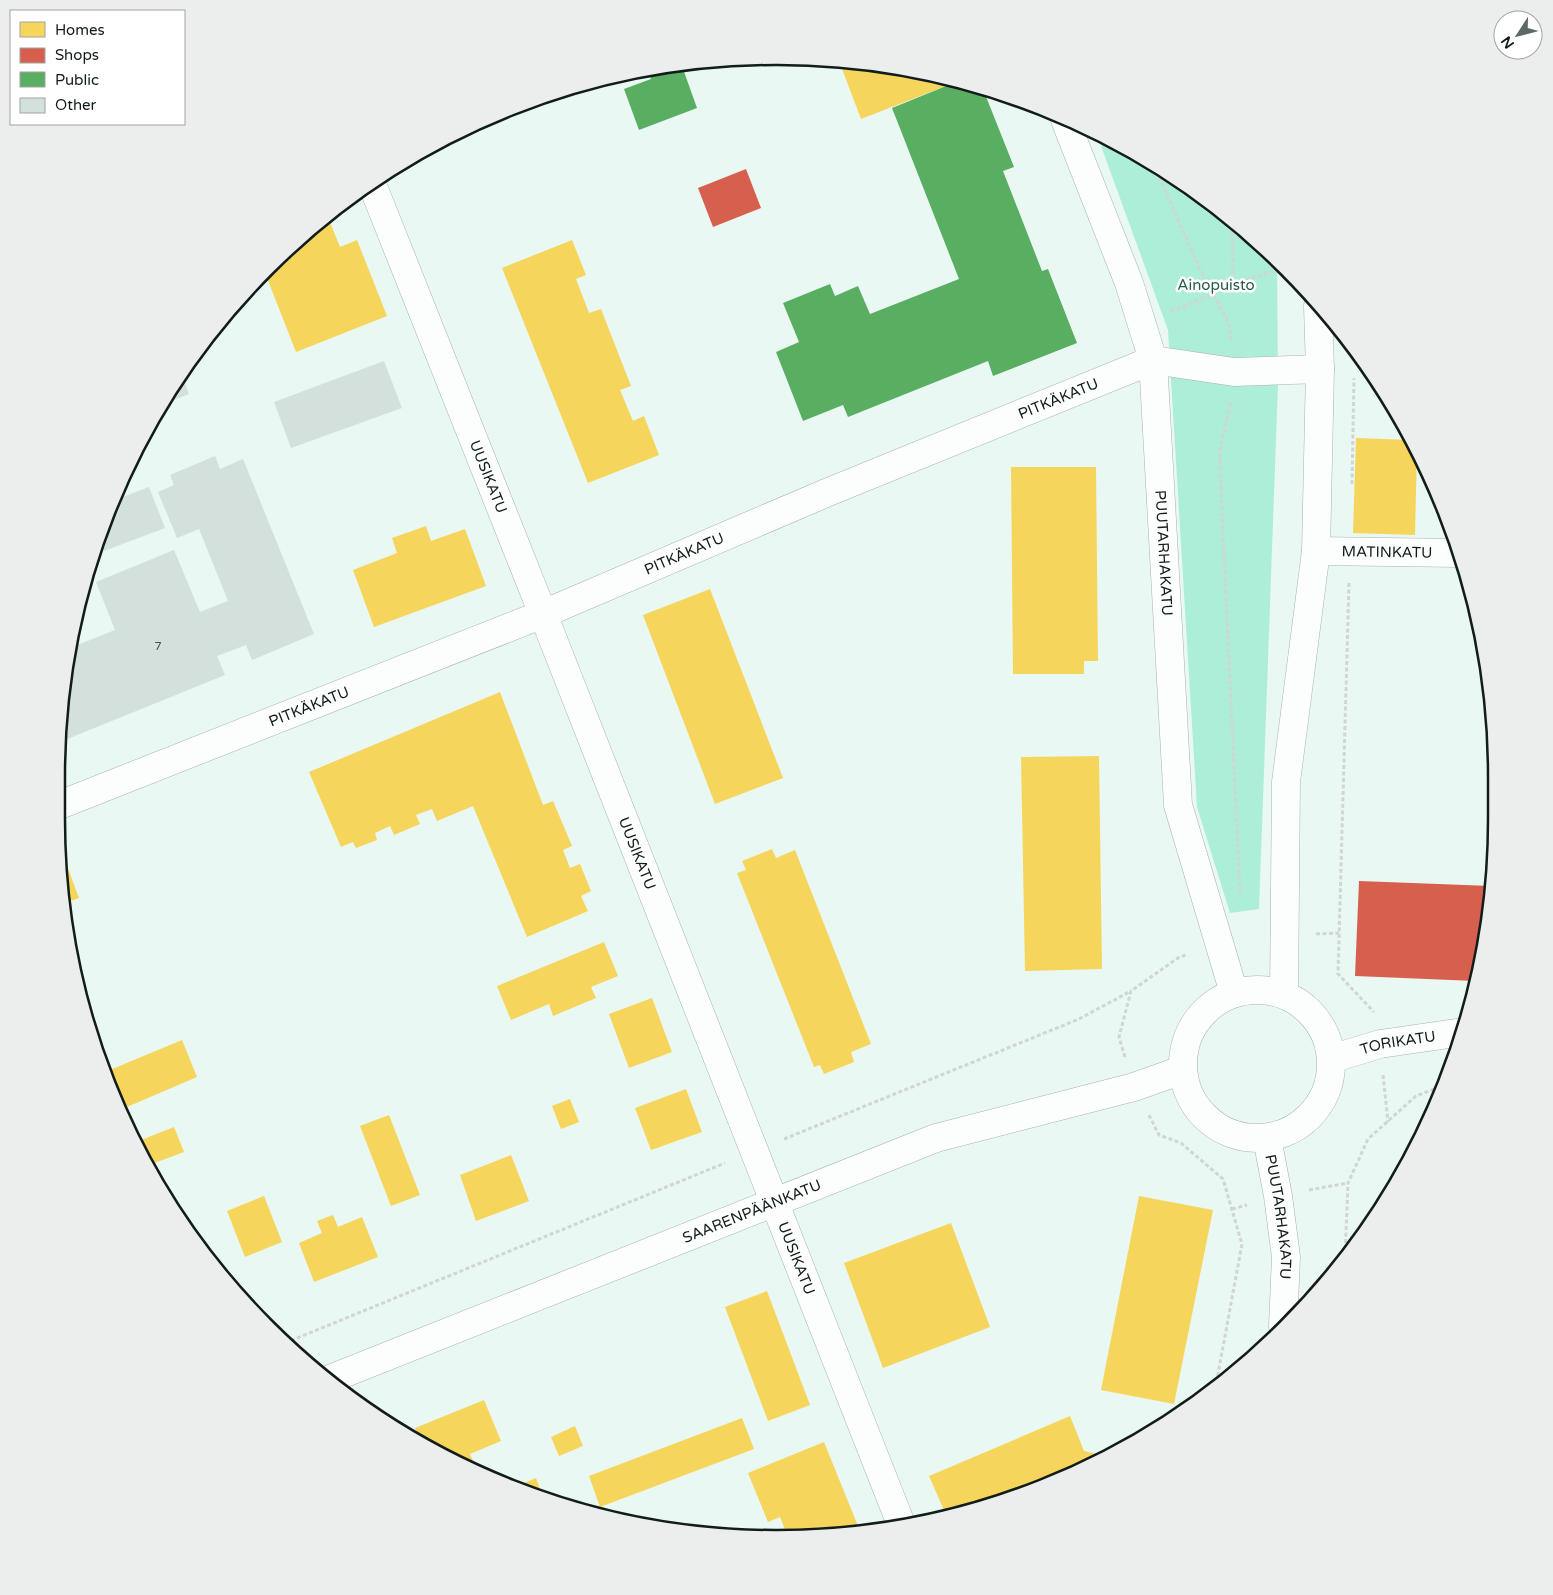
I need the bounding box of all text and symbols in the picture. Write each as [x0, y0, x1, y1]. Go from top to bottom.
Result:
legend [10, 10, 185, 125]
north arrow [1493, 10, 1543, 60]
text: Homes [55, 21, 105, 39]
text: N [1498, 33, 1518, 52]
text: Shops [55, 46, 99, 64]
text: Public [55, 71, 99, 89]
text: Other [55, 96, 97, 114]
park label: Ainopuisto [1177, 276, 1255, 294]
street label: PITKÄKATU [1015, 374, 1101, 423]
street label: UUSIKATU [466, 438, 511, 516]
street label: PUUTARHAKATU [1151, 490, 1176, 616]
street label: PITKÄKATU [641, 529, 727, 579]
street label: MATINKATU [1341, 542, 1433, 562]
house number: 7 [154, 639, 162, 653]
street label: PITKÄKATU [266, 682, 352, 730]
street label: UUSIKATU [615, 814, 660, 892]
street label: TORIKATU [1358, 1027, 1437, 1059]
street label: PUUTARHAKATU [1261, 1153, 1295, 1280]
street label: SAARENPÄÄNKATU [680, 1176, 824, 1247]
street label: UUSIKATU [774, 1219, 819, 1297]

